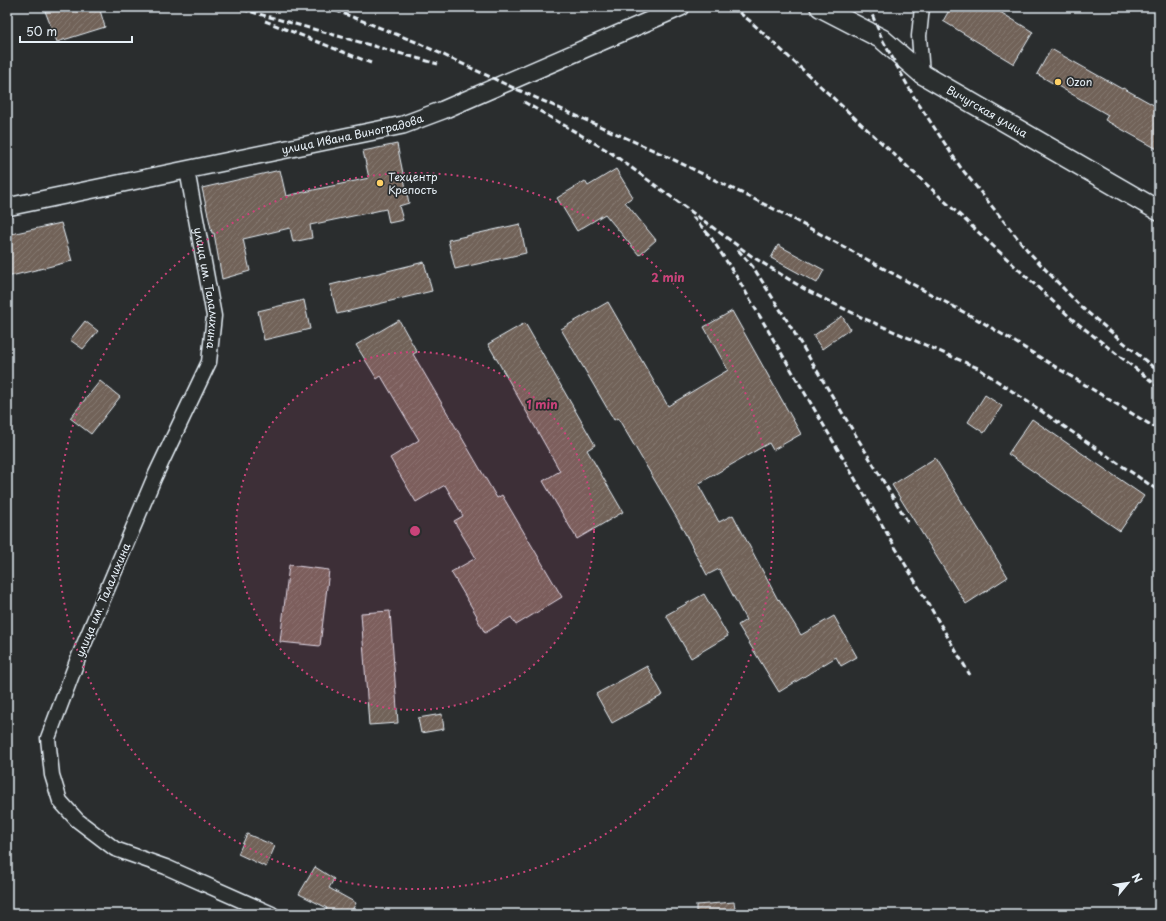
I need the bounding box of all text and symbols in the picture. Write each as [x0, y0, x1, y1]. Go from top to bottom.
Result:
scale bar [20, 18, 132, 44]
text: 50 m [26, 22, 57, 40]
place label: Ozon [1066, 73, 1092, 90]
marker: Ozon [1053, 77, 1063, 87]
street label: Вичугская улица [943, 81, 1031, 141]
street label: улица Ивана Виноградова [280, 109, 426, 158]
place label: Техцентр Крепость [388, 168, 438, 198]
marker: Техцентр Крепость [375, 178, 385, 188]
street label: улица им. Талалихина [190, 226, 223, 350]
text: 2 min [651, 268, 685, 286]
text: 1 min [526, 395, 558, 413]
centre of rings [408, 524, 422, 538]
street label: улица им. Талалихина [71, 540, 134, 660]
north arrow [1108, 863, 1148, 903]
text: N [1128, 870, 1147, 886]

